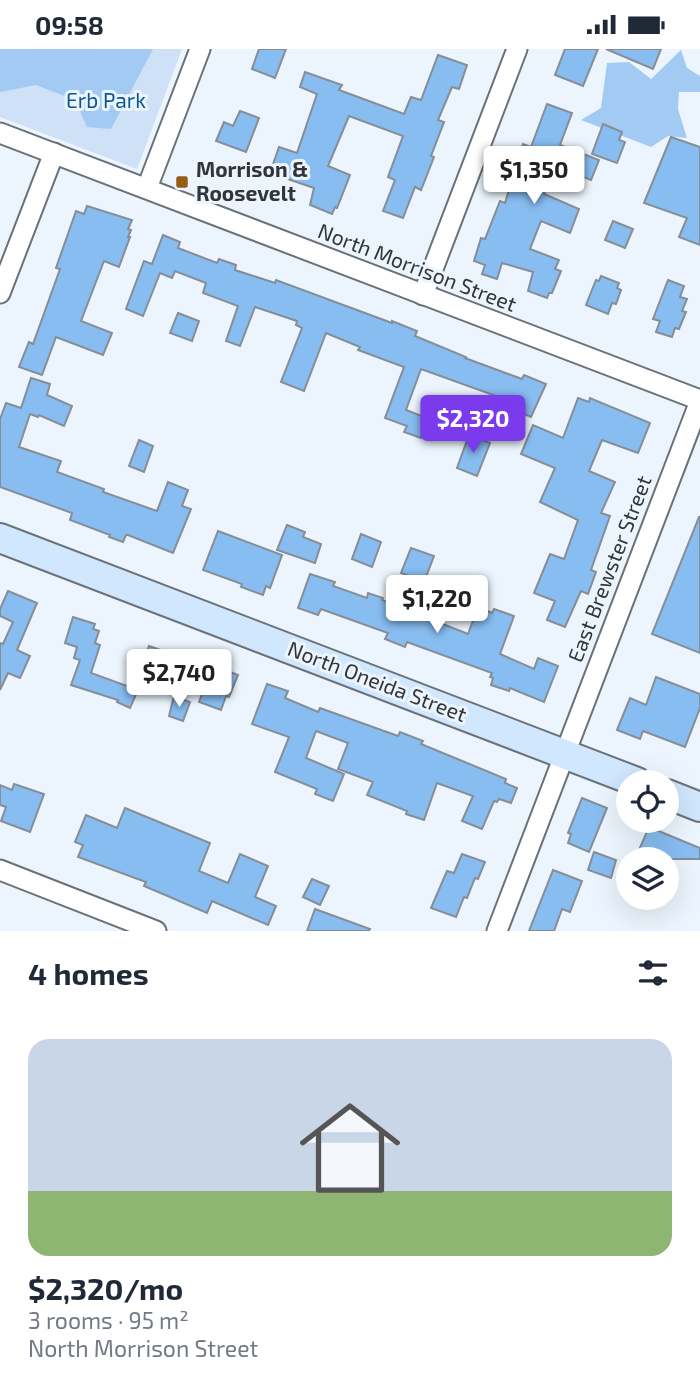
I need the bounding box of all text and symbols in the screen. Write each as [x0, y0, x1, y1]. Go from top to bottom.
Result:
text: 09:58 [35, 9, 104, 40]
park label: Erb Park [66, 87, 146, 112]
pin: $1,350 [477, 146, 591, 206]
text: $1,350 [499, 155, 569, 183]
place label: Morrison & Roosevelt [196, 156, 308, 205]
marker: Morrison & Roosevelt [174, 174, 190, 190]
street label: North Morrison Street [315, 217, 520, 316]
pin: $2,320 [416, 395, 530, 455]
text: $2,320 [436, 404, 510, 432]
street label: East Brewster Street [562, 472, 656, 665]
pin: $1,220 [380, 575, 494, 635]
text: $1,220 [402, 584, 472, 612]
street label: North Oneida Street [285, 635, 470, 726]
pin: $2,740 [122, 649, 236, 709]
text: $2,740 [143, 658, 215, 686]
map controls [616, 770, 679, 910]
button: locate [616, 770, 679, 833]
button: layers [616, 847, 679, 910]
icon: filters [634, 954, 672, 992]
text: 4 homes [28, 955, 149, 991]
icon: home [287, 1085, 413, 1211]
text: $2,320/mo [28, 1270, 183, 1306]
text: 3 rooms · 95 m² [28, 1306, 189, 1334]
text: North Morrison Street [28, 1334, 258, 1362]

